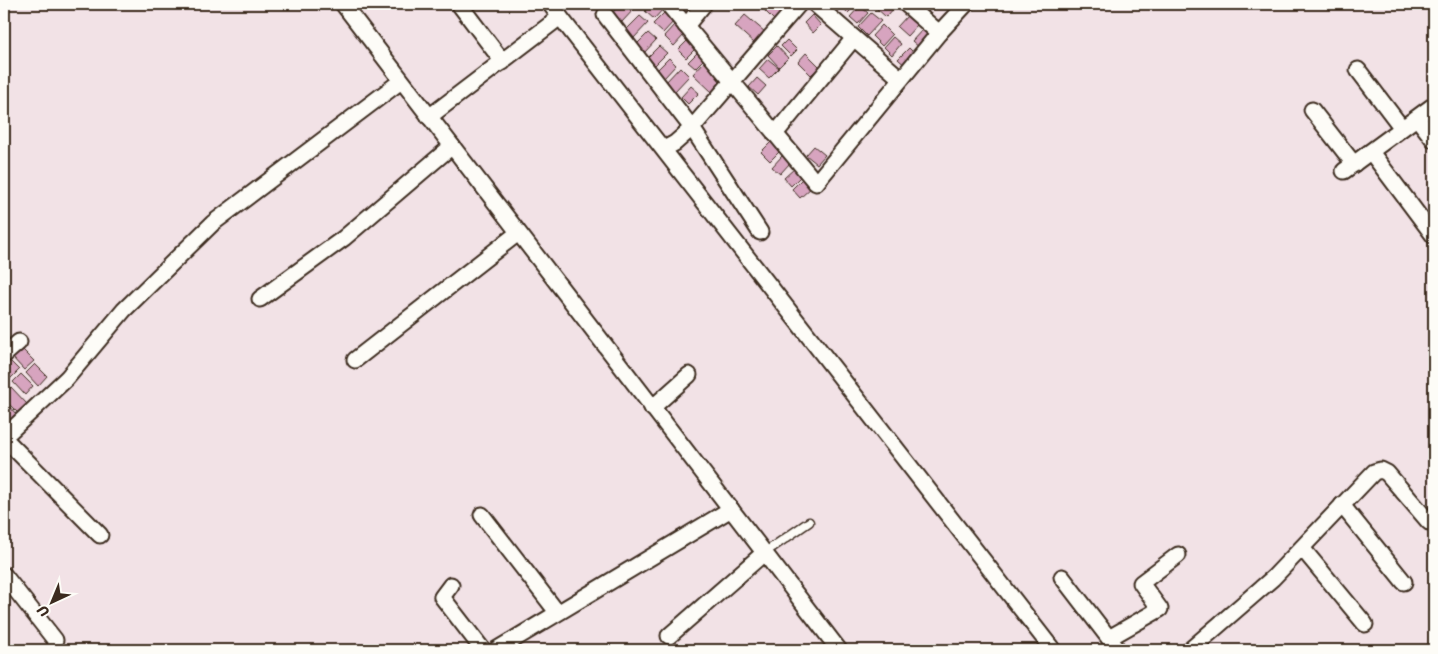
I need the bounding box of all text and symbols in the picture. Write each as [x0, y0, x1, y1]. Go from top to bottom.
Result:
north arrow [28, 576, 78, 626]
text: U [31, 598, 55, 623]

